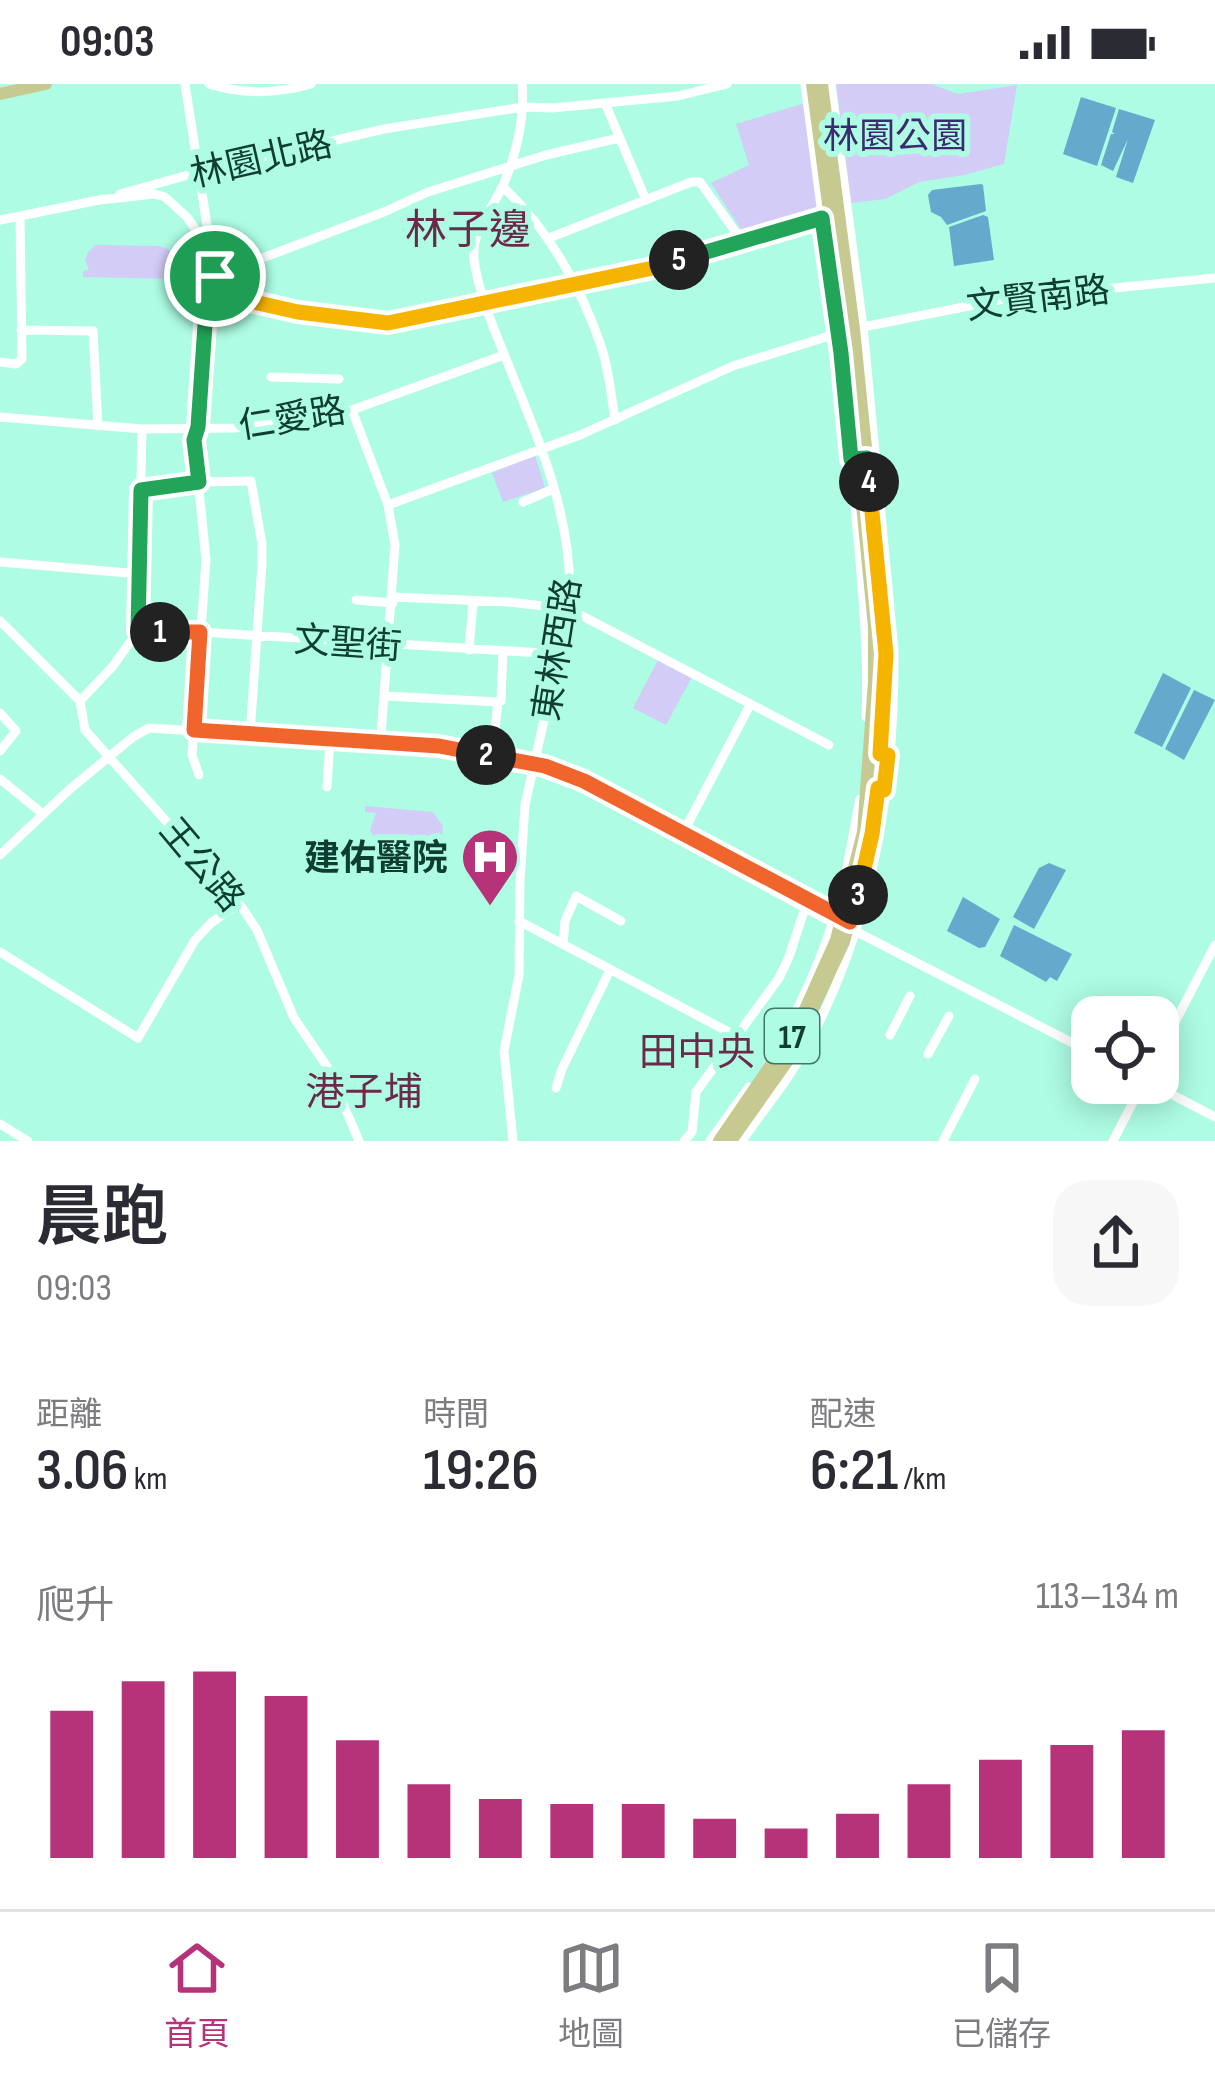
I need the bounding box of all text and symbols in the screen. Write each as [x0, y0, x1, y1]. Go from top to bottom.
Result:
text: 09:03 [60, 15, 154, 70]
park label: 林園公園 [823, 116, 967, 159]
street label: 林園北路 [187, 123, 337, 198]
district label: 林子邊 [405, 206, 531, 257]
pin [164, 225, 266, 327]
pin: 5 [649, 230, 709, 290]
text: 5 [672, 240, 686, 280]
icon: arrive [182, 243, 248, 309]
street label: 文賢南路 [964, 269, 1112, 330]
street label: 仁愛路 [236, 390, 349, 449]
pin: 4 [839, 452, 899, 512]
text: 4 [861, 462, 877, 502]
street label: 東林西路 [526, 575, 591, 724]
pin: 1 [130, 602, 190, 662]
text: 1 [154, 612, 166, 652]
street label: 文聖街 [292, 619, 403, 670]
pin: 2 [456, 725, 516, 785]
text: 2 [479, 735, 493, 775]
street label: 王公路 [150, 810, 252, 921]
hospital icon: 建佑醫院 [459, 826, 521, 908]
place label: 建佑醫院 [304, 838, 448, 881]
pin: 3 [828, 865, 888, 925]
text: 3 [851, 875, 865, 915]
map controls [1071, 996, 1179, 1104]
button: locate [1071, 996, 1179, 1104]
road number: 17 [765, 1009, 819, 1063]
district label: 田中央 [638, 1030, 756, 1077]
district label: 港子埔 [305, 1070, 423, 1117]
text: 晨跑 [36, 1180, 168, 1259]
button: share [1053, 1180, 1179, 1306]
text: 09:03 [36, 1265, 112, 1312]
text: 距離 [36, 1395, 102, 1435]
text: 時間 [423, 1395, 489, 1435]
text: 配速 [810, 1395, 876, 1435]
text: 3.06 [36, 1435, 128, 1507]
text: 19:26 [423, 1435, 539, 1507]
text: 6:21 [810, 1435, 898, 1507]
text: km [128, 1459, 168, 1499]
text: /km [898, 1459, 946, 1499]
text: 113–134 m [1036, 1573, 1179, 1620]
text: 爬升 [36, 1583, 114, 1630]
tab: 首頁 [164, 1935, 230, 2055]
tab: 地圖 [558, 1935, 624, 2055]
tab: 已儲存 [952, 1935, 1051, 2055]

